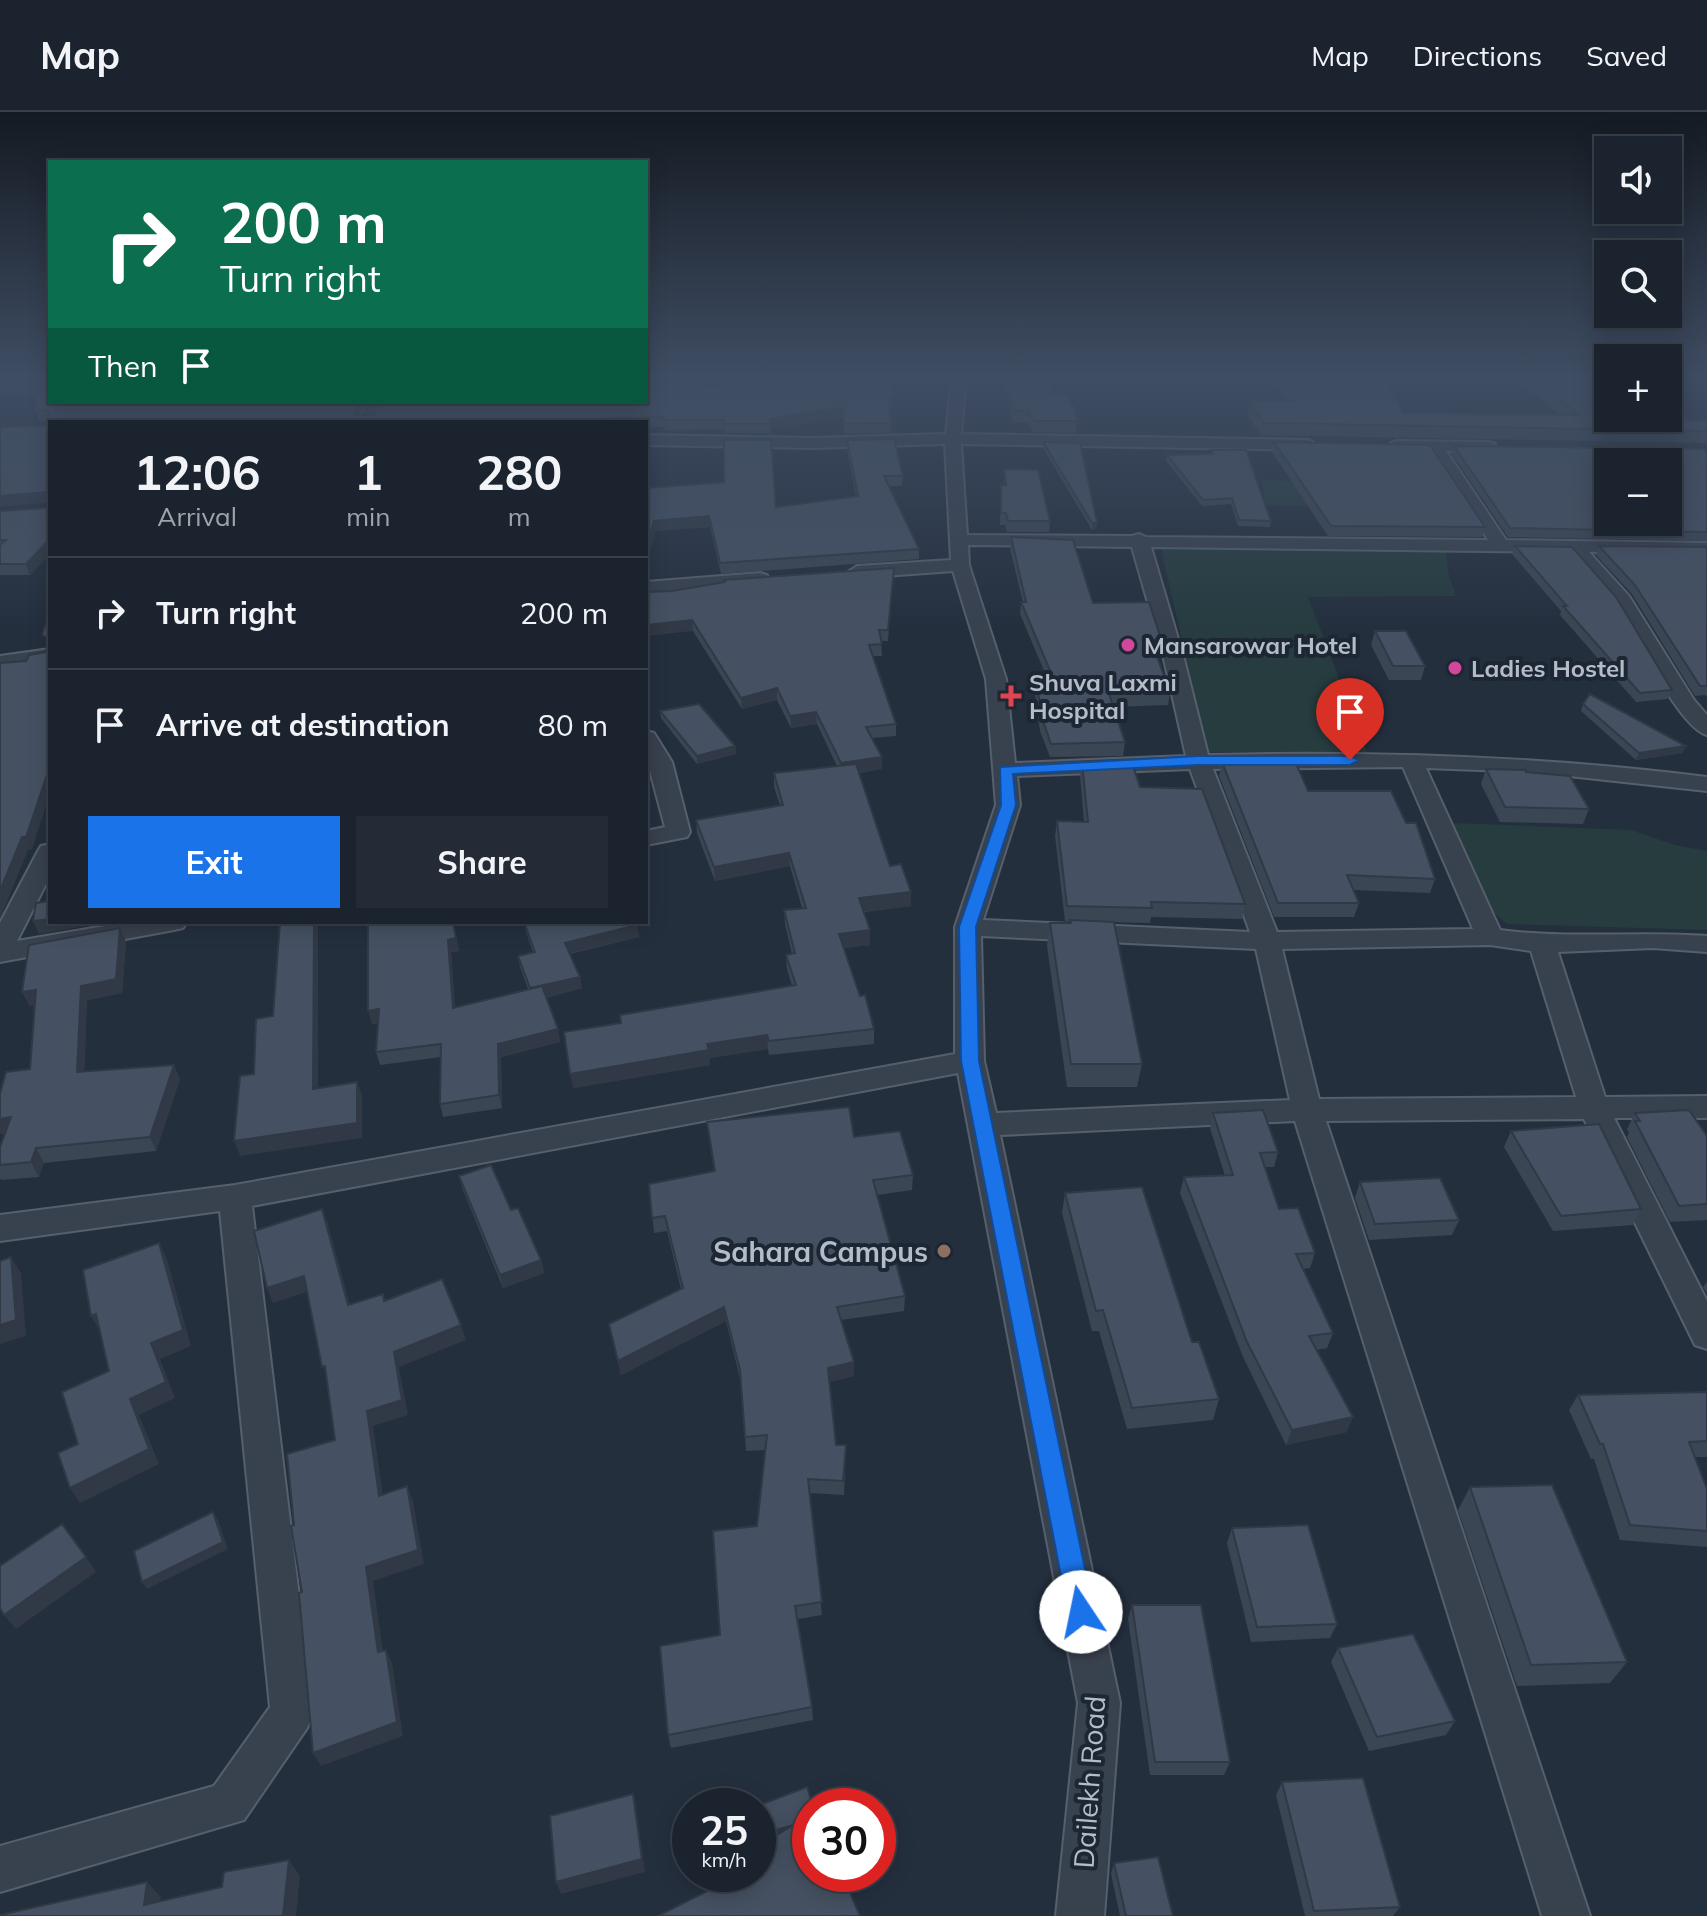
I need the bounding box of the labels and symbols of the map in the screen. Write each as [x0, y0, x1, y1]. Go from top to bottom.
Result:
place label: Mansarowar Hotel [1144, 630, 1357, 660]
marker: Mansarowar Hotel [1119, 636, 1137, 654]
place label: Ladies Hostel [1471, 653, 1625, 683]
marker: Ladies Hostel [1446, 659, 1464, 677]
place label: Shuva Laxmi Hospital [1029, 667, 1177, 725]
pin [1316, 678, 1384, 760]
marker: Shuva Laxmi Hospital [1000, 685, 1022, 707]
place label: Sahara Campus [713, 1234, 928, 1269]
marker: Sahara Campus [935, 1242, 953, 1260]
position arrow [1039, 1570, 1123, 1654]
street label: Dailekh Road [1066, 1694, 1112, 1870]
speed limit sign: 30 [792, 1788, 896, 1892]

